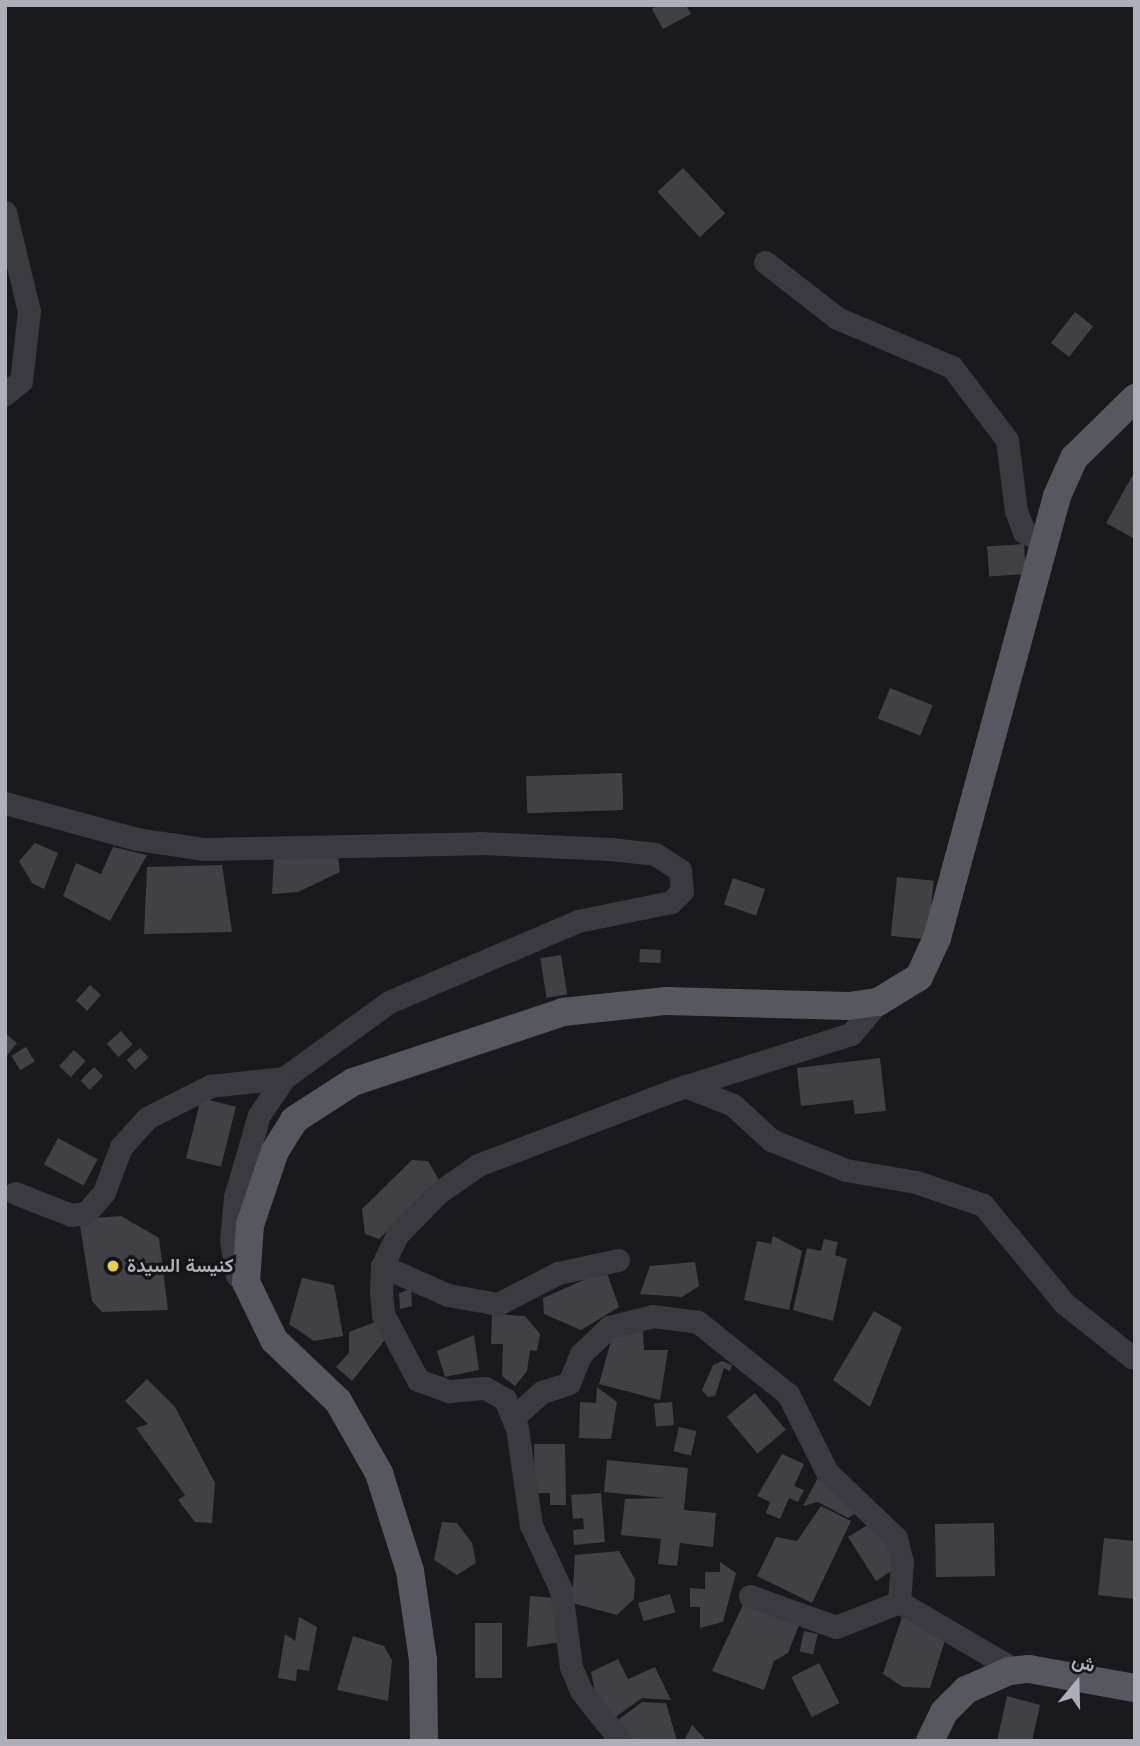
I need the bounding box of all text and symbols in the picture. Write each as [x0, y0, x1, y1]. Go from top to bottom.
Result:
place label: كنيسة السيدة [127, 1255, 234, 1277]
marker: كنيسة السيدة [105, 1258, 121, 1274]
north arrow [1042, 1648, 1112, 1718]
text: ش [1069, 1648, 1099, 1677]

